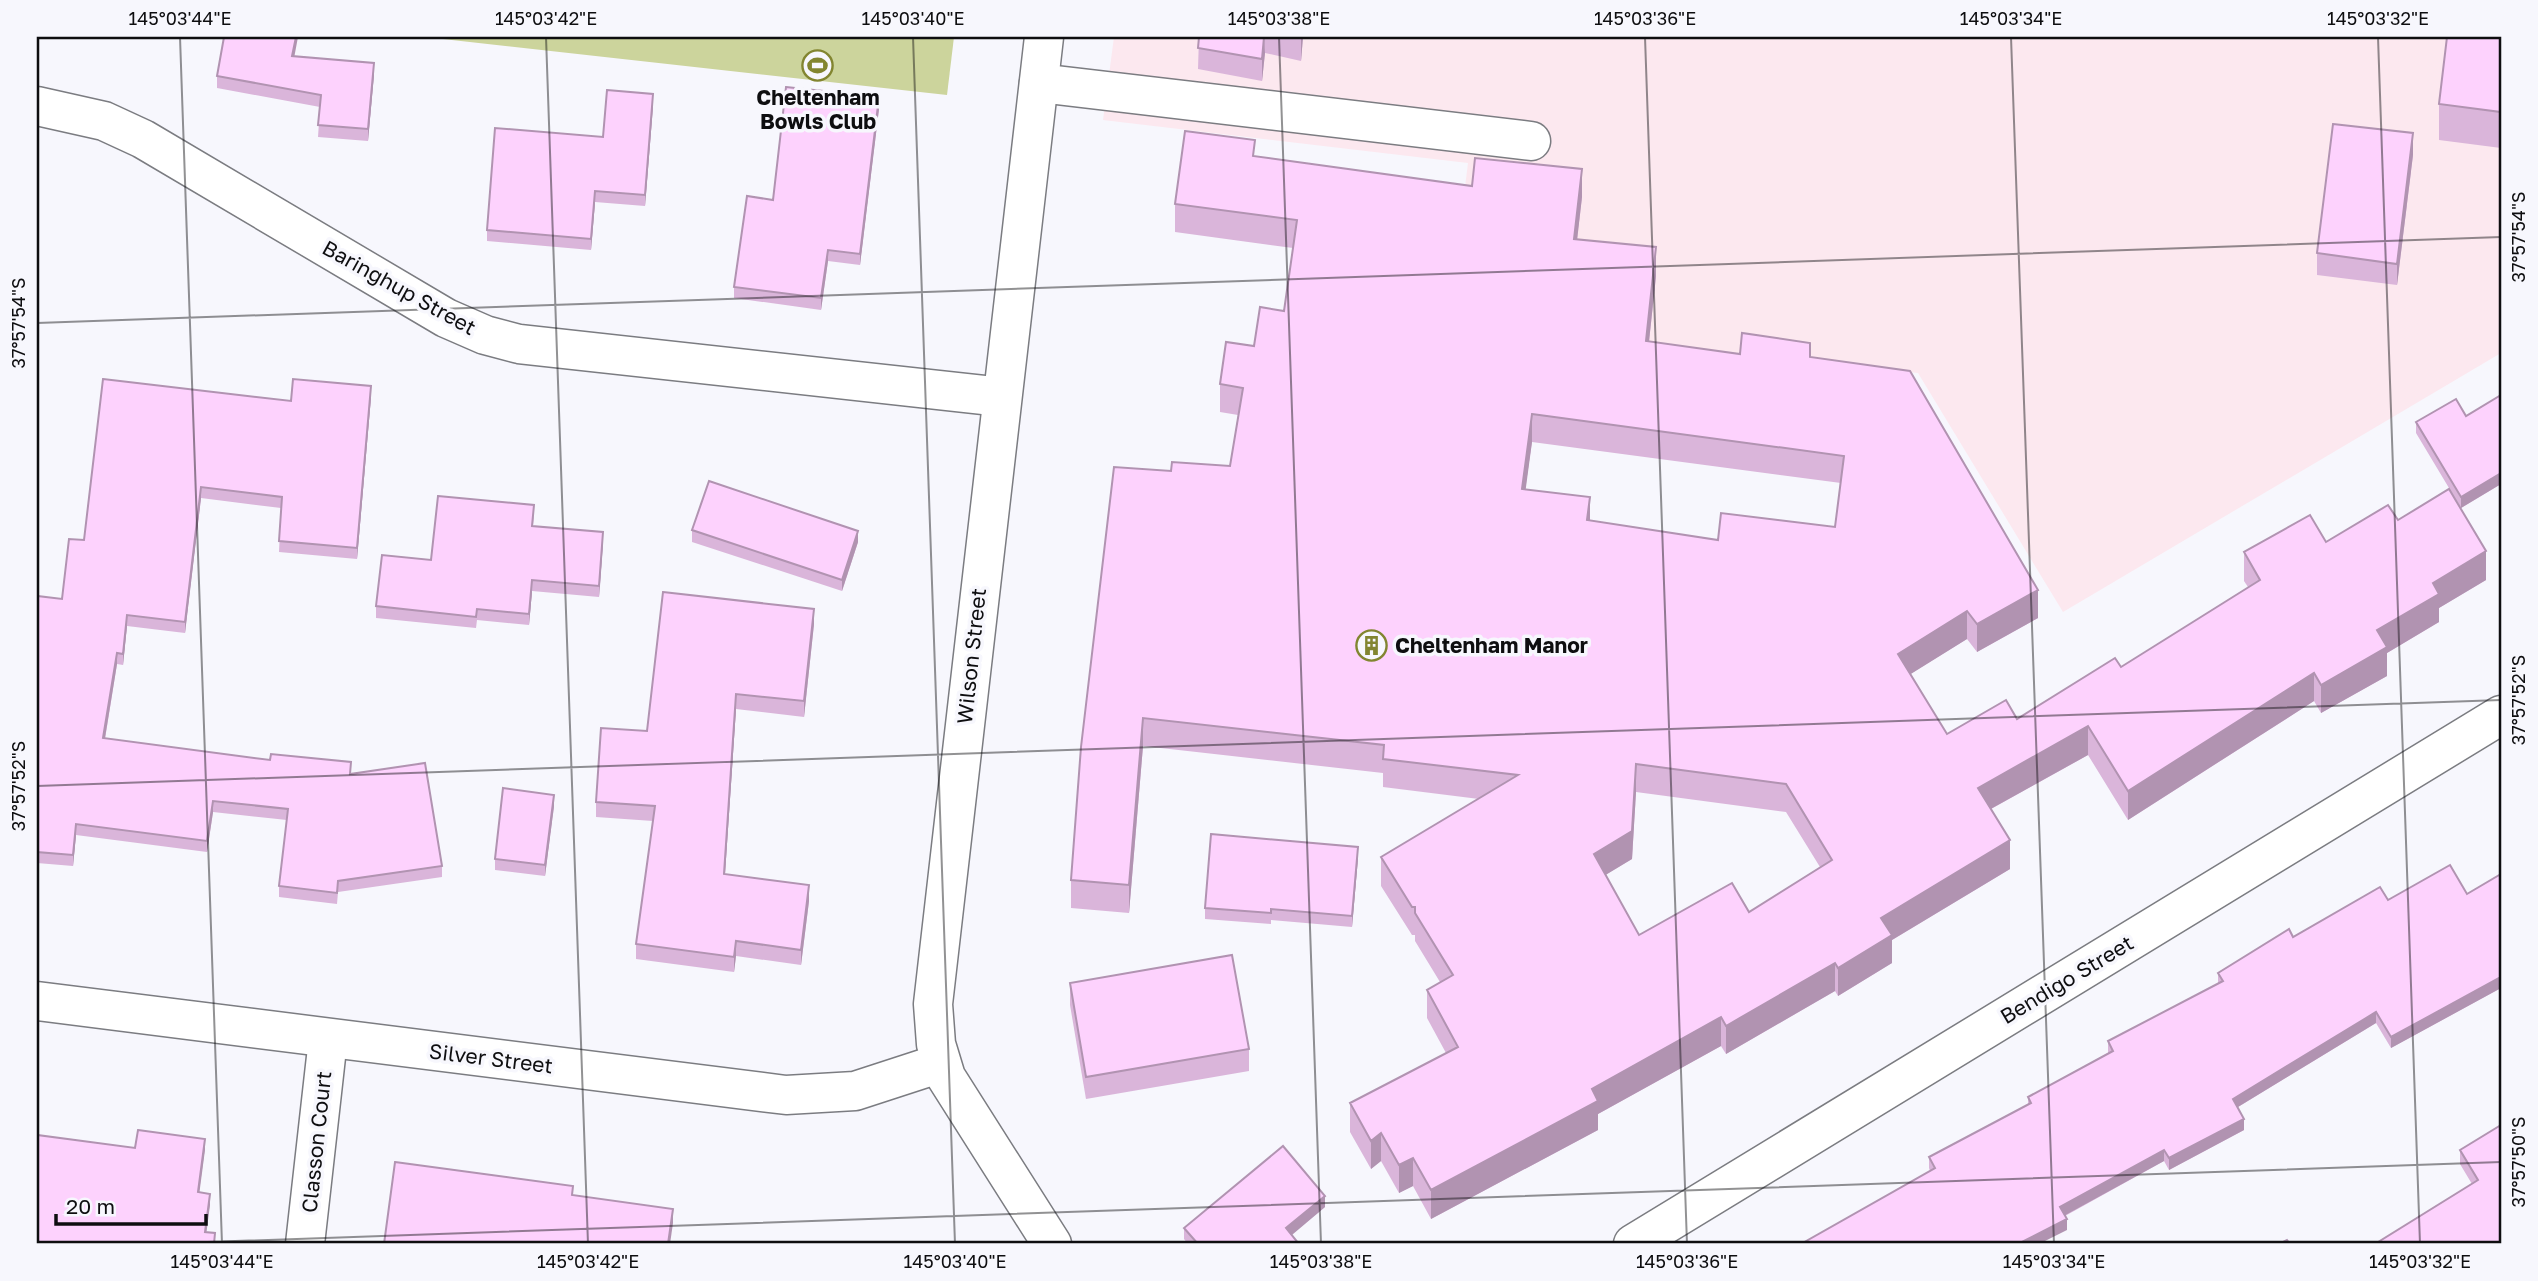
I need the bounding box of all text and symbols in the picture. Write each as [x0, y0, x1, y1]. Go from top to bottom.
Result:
text: 145°03'44"E [129, 7, 231, 29]
text: 145°03'42"E [495, 7, 597, 29]
text: 145°03'40"E [862, 7, 964, 29]
text: 145°03'38"E [1228, 7, 1330, 29]
text: 145°03'36"E [1594, 7, 1696, 29]
text: 145°03'34"E [1960, 7, 2062, 29]
text: 145°03'32"E [2327, 7, 2429, 29]
sports icon: Cheltenham Bowls Club [801, 49, 835, 83]
place label: Cheltenham Bowls Club [756, 84, 880, 134]
text: 37°57'54"S [2507, 192, 2529, 283]
street label: Baringhup Street [318, 234, 481, 340]
text: 37°57'54"S [7, 278, 29, 369]
street label: Wilson Street [951, 587, 991, 725]
building icon: Cheltenham Manor [1355, 629, 1389, 663]
place label: Cheltenham Manor [1395, 632, 1588, 658]
text: 37°57'52"S [2507, 655, 2529, 745]
text: 37°57'52"S [7, 741, 29, 831]
street label: Bendigo Street [1995, 929, 2138, 1029]
street label: Silver Street [428, 1038, 554, 1078]
street label: Classon Court [296, 1070, 336, 1214]
text: 37°57'50"S [2507, 1116, 2529, 1208]
scale bar [56, 1183, 206, 1227]
text: 20 m [66, 1193, 115, 1219]
text: 145°03'44"E [171, 1250, 273, 1272]
text: 145°03'42"E [537, 1250, 639, 1272]
text: 145°03'40"E [904, 1250, 1006, 1272]
text: 145°03'38"E [1270, 1250, 1372, 1272]
text: 145°03'36"E [1636, 1250, 1738, 1272]
text: 145°03'34"E [2003, 1250, 2105, 1272]
text: 145°03'32"E [2369, 1250, 2471, 1272]

